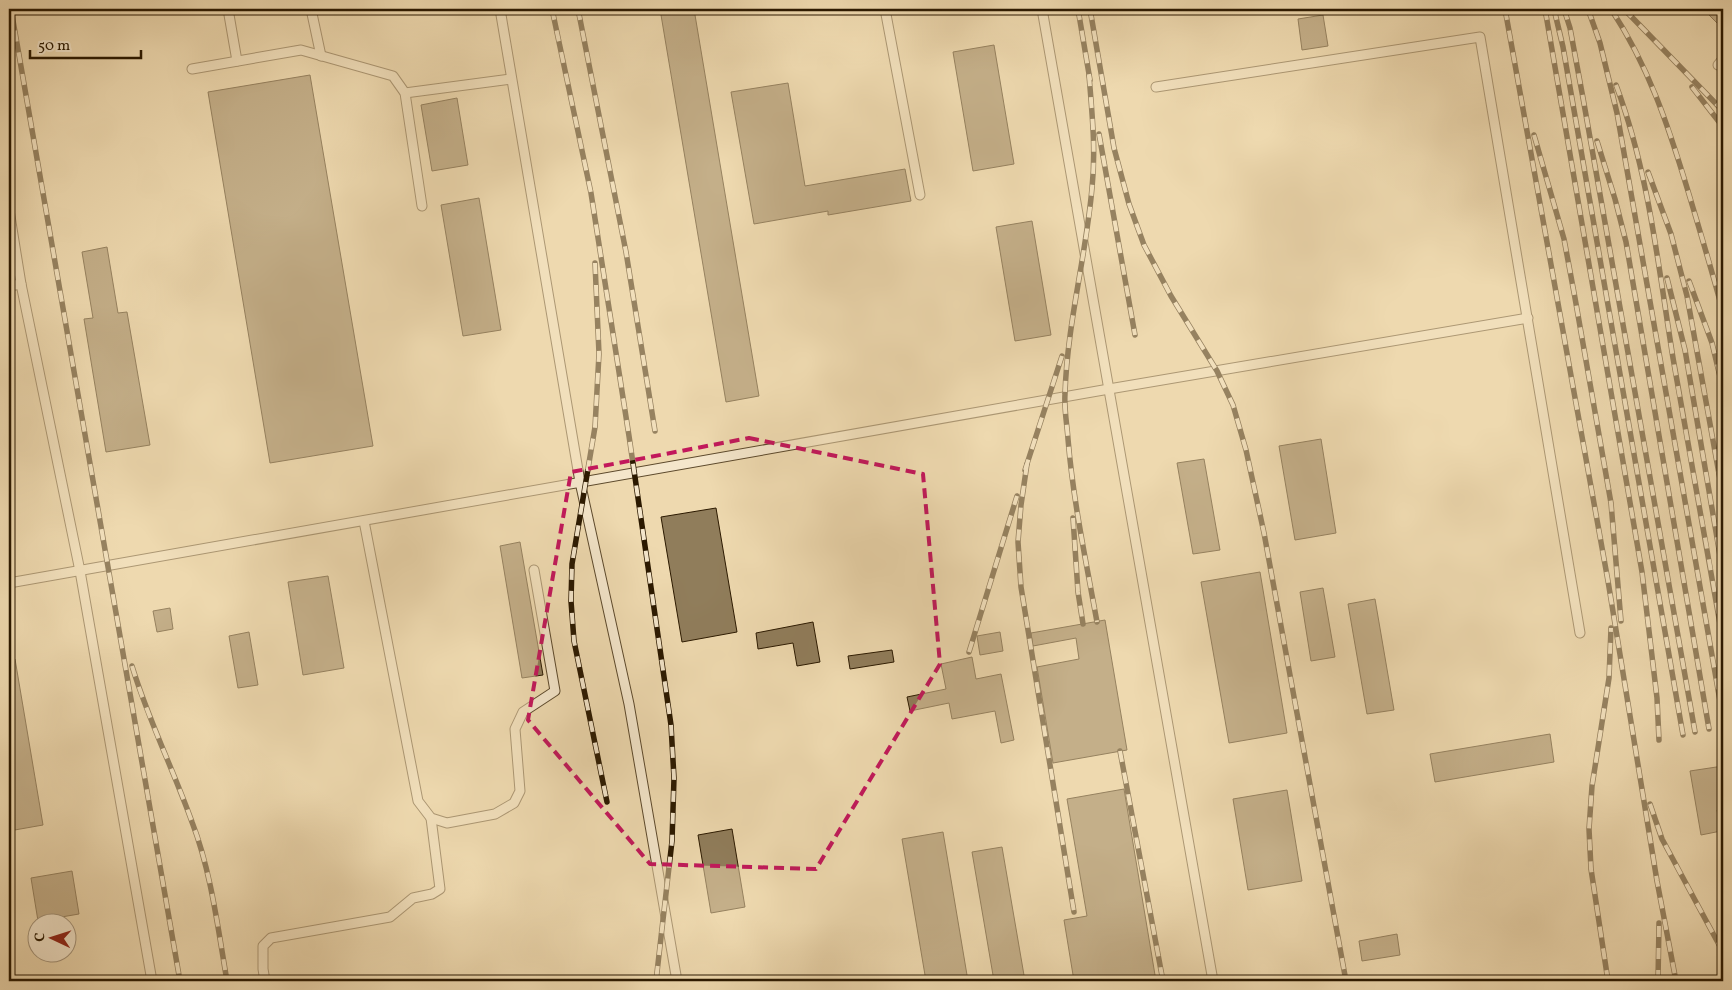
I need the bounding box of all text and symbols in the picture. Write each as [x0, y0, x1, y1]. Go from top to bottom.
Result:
scale bar [30, 28, 141, 60]
text: 50 m [38, 36, 70, 57]
north arrow [28, 912, 78, 962]
text: С [31, 932, 50, 942]

